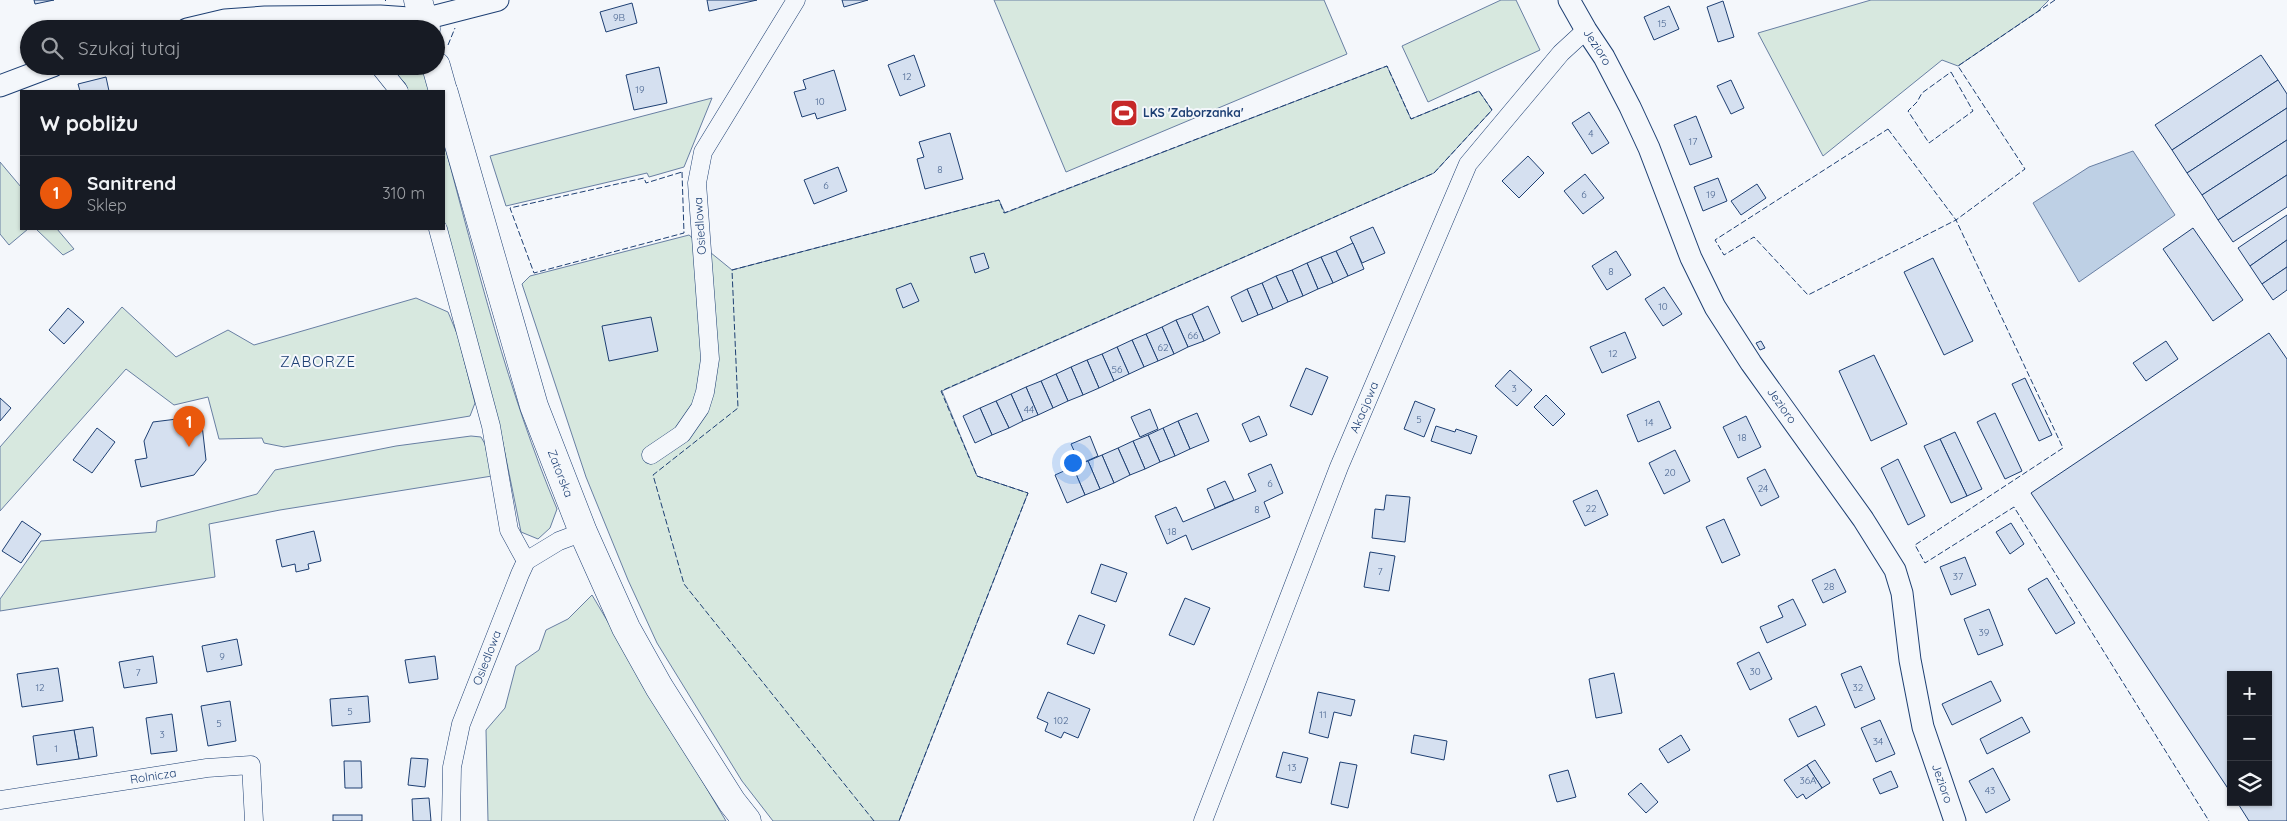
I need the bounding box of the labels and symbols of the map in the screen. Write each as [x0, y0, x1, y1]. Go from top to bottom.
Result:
house number: 9B [613, 11, 626, 24]
house number: 15 [1657, 17, 1667, 30]
street label: Jezioro [1580, 26, 1615, 68]
house number: 12 [902, 70, 912, 83]
house number: 19 [635, 83, 645, 96]
house number: 10 [815, 95, 825, 108]
sports icon: LKS 'Zaborzanka' [1109, 98, 1139, 128]
place label: LKS 'Zaborzanka' [1143, 105, 1244, 120]
house number: 4 [1588, 127, 1594, 140]
house number: 17 [1689, 135, 1697, 148]
house number: 8 [937, 163, 943, 176]
house number: 6 [823, 179, 829, 192]
house number: 6 [1581, 188, 1587, 201]
house number: 19 [1706, 188, 1716, 201]
street label: Osiedlowa [690, 197, 709, 255]
house number: 8 [1608, 265, 1614, 278]
house number: 10 [1658, 300, 1668, 313]
house number: 66 [1188, 329, 1199, 342]
house number: 62 [1158, 341, 1169, 354]
house number: 12 [1608, 347, 1618, 360]
district label: ZABORZE [280, 352, 356, 371]
house number: 56 [1112, 363, 1123, 376]
street label: Akacjowa [1346, 379, 1381, 435]
house number: 3 [1511, 382, 1517, 395]
street label: Jezioro [1764, 385, 1800, 426]
house number: 44 [1024, 403, 1034, 416]
pin: 1 [173, 406, 205, 447]
house number: 5 [1416, 413, 1422, 426]
house number: 14 [1645, 416, 1653, 429]
house number: 18 [1737, 431, 1747, 444]
street label: Zatorska [545, 447, 577, 499]
your location [1060, 450, 1086, 476]
house number: 20 [1664, 466, 1676, 479]
house number: 6 [1267, 477, 1273, 490]
house number: 24 [1758, 482, 1768, 495]
house number: 22 [1585, 502, 1597, 515]
house number: 8 [1254, 503, 1260, 516]
house number: 18 [1167, 525, 1177, 538]
house number: 7 [1377, 565, 1383, 578]
house number: 37 [1953, 570, 1963, 583]
house number: 28 [1824, 580, 1834, 593]
house number: 39 [1979, 626, 1990, 639]
street label: Osiedlowa [469, 628, 504, 687]
house number: 9 [219, 650, 225, 663]
house number: 30 [1749, 665, 1761, 678]
house number: 7 [135, 666, 141, 679]
house number: 12 [35, 681, 45, 694]
house number: 32 [1853, 681, 1864, 694]
house number: 5 [347, 705, 353, 718]
house number: 11 [1319, 708, 1327, 721]
house number: 102 [1053, 714, 1069, 727]
house number: 5 [216, 717, 222, 730]
house number: 3 [159, 728, 165, 741]
house number: 34 [1873, 735, 1883, 748]
house number: 1 [54, 742, 58, 755]
house number: 13 [1288, 761, 1296, 774]
street label: Jezioro [1929, 762, 1956, 805]
street label: Rolnicza [129, 765, 177, 787]
house number: 36A [1799, 774, 1817, 787]
house number: 43 [1985, 784, 1995, 797]

